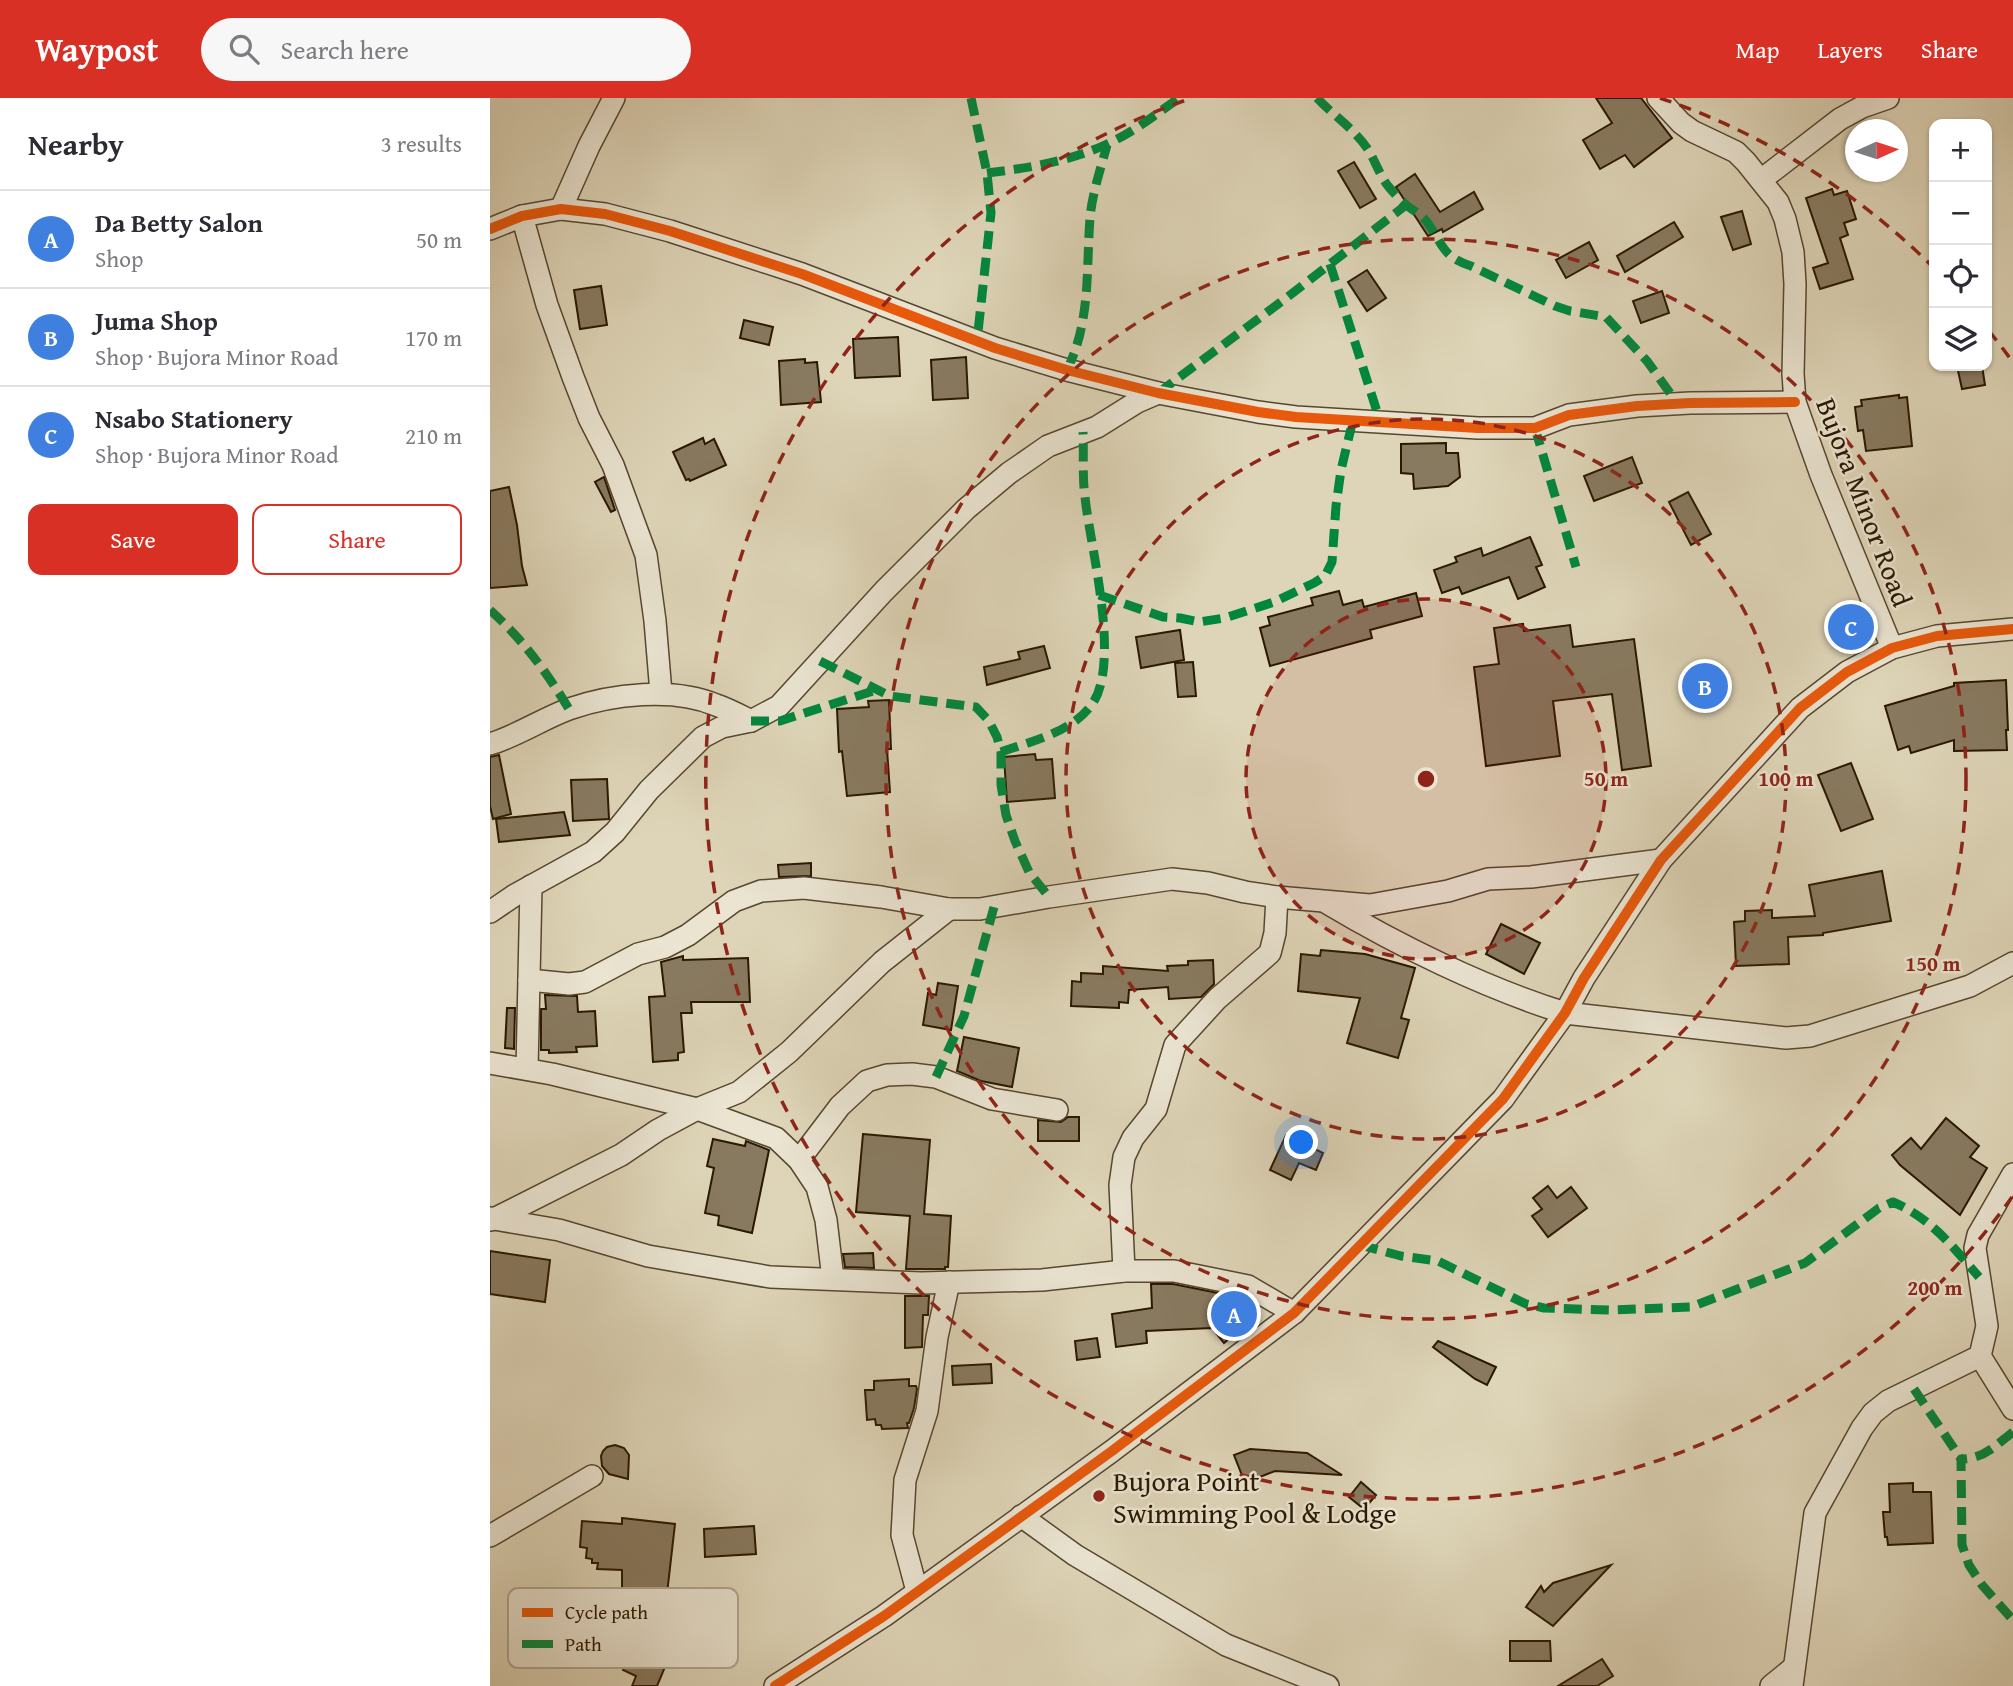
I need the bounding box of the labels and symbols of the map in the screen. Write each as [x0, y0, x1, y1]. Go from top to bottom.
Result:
north arrow [1845, 119, 1908, 182]
street label: Bujora Minor Road [1806, 392, 1924, 612]
pin: C [1828, 601, 1874, 653]
pin: B [1682, 660, 1728, 712]
text: 50 m [1584, 763, 1628, 794]
text: 100 m [1758, 763, 1814, 794]
centre of rings [1414, 767, 1438, 791]
text: 150 m [1905, 948, 1961, 979]
your location [1284, 1125, 1318, 1159]
text: 200 m [1907, 1272, 1963, 1303]
pin: A [1211, 1288, 1257, 1340]
place label: Bujora Point Swimming Pool & Lodge [1113, 1460, 1397, 1533]
marker: Bujora Point Swimming Pool & Lodge [1091, 1488, 1107, 1504]
legend [508, 1588, 738, 1668]
text: Cycle path [565, 1598, 648, 1626]
text: Path [565, 1630, 602, 1658]

